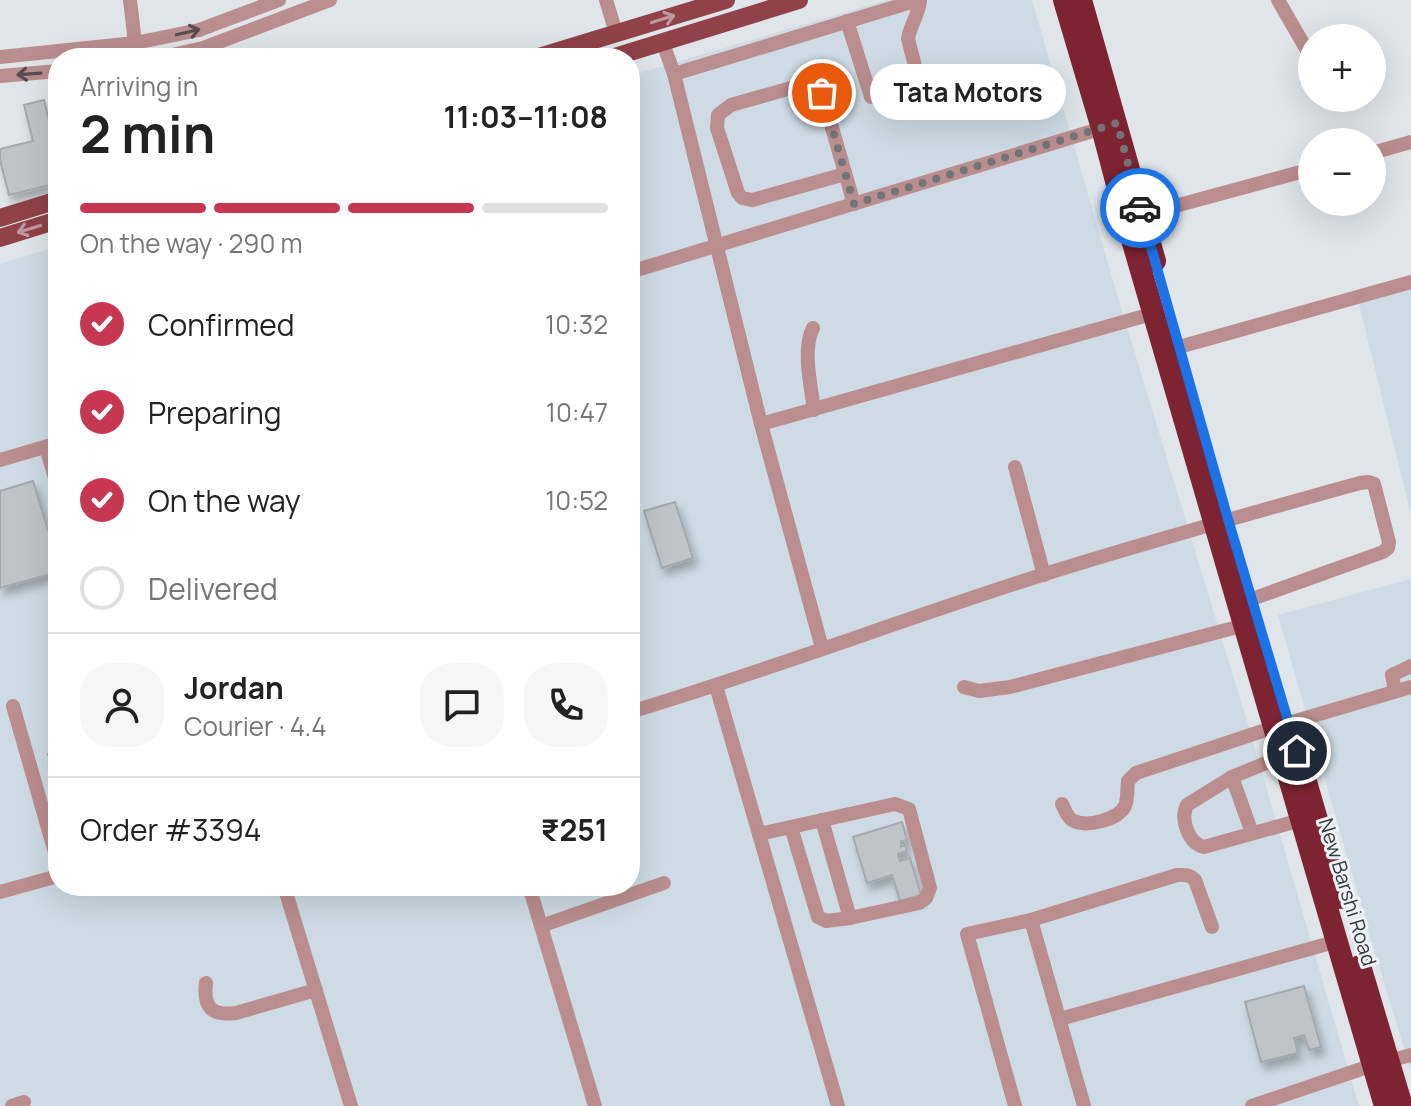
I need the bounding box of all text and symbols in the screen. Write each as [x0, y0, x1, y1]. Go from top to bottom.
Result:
one-way arrow [650, 11, 676, 26]
one-way arrow [175, 24, 200, 39]
map controls [1298, 24, 1386, 216]
button: + [1298, 24, 1386, 112]
pin [788, 59, 856, 127]
callout: Tata Motors [870, 65, 1066, 121]
one-way arrow [16, 67, 43, 82]
text: Arriving in [80, 68, 198, 104]
icon: bag [800, 71, 844, 115]
text: Tata Motors [893, 74, 1043, 110]
text: 11:03–11:08 [444, 96, 608, 137]
text: 2 min [80, 98, 215, 169]
button: − [1298, 128, 1386, 216]
courier [1100, 168, 1180, 248]
icon: car [1118, 186, 1162, 230]
one-way arrow [17, 223, 42, 237]
text: On the way · 290 m [80, 225, 303, 261]
icon: check [80, 302, 124, 346]
text: Confirmed [148, 304, 295, 345]
text: 10:32 [545, 306, 608, 342]
icon: check [80, 390, 124, 434]
text: Preparing [148, 392, 282, 433]
text: 10:47 [546, 394, 608, 430]
icon: check [80, 478, 124, 522]
text: On the way [148, 480, 301, 521]
text: 10:52 [545, 482, 608, 518]
text: Delivered [148, 568, 278, 609]
button: person [80, 663, 164, 747]
button: chat [420, 663, 504, 747]
button: phone [524, 663, 608, 747]
text: Jordan [184, 667, 284, 708]
text: Courier · 4.4 [184, 708, 326, 744]
pin [1263, 717, 1331, 785]
icon: home [1275, 729, 1319, 773]
text: Order #3394 [80, 809, 261, 850]
text: ₹251 [541, 809, 608, 850]
street label: New Barshi Road [1313, 815, 1383, 969]

